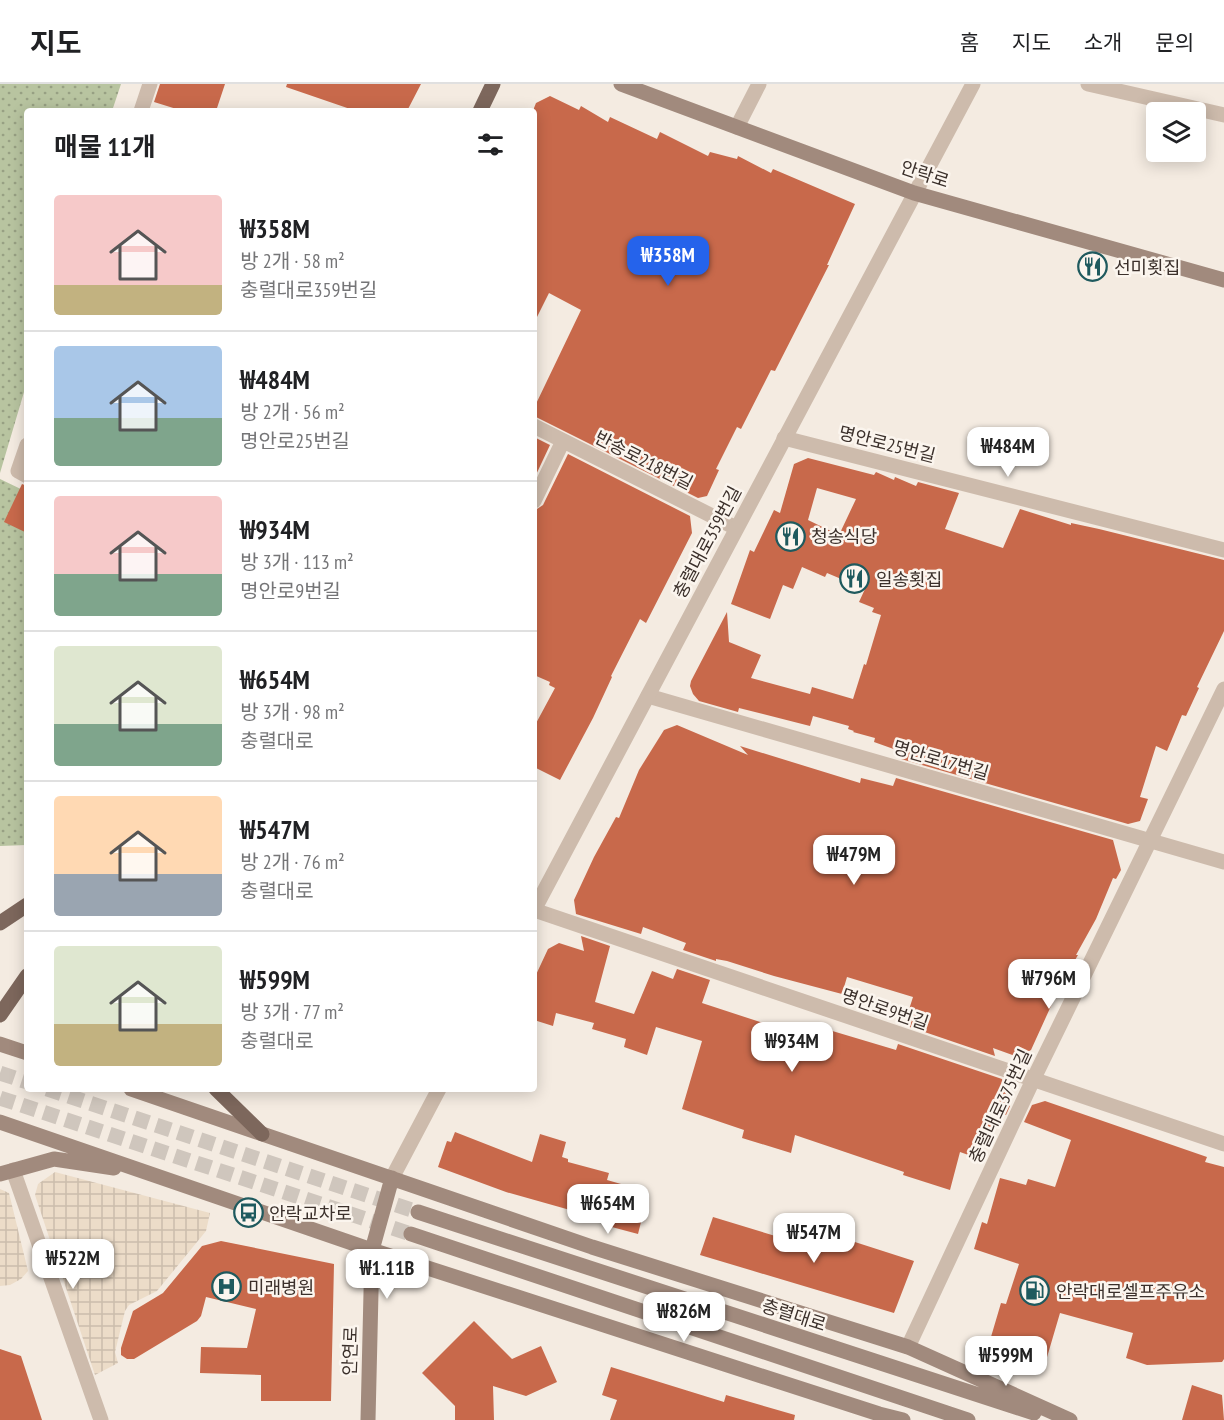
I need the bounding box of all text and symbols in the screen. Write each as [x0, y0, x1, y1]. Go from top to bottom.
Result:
text: 지도 [30, 24, 82, 61]
text: 홈 [960, 29, 979, 56]
text: 지도 [1012, 29, 1051, 56]
text: 소개 [1084, 29, 1122, 56]
text: 문의 [1155, 29, 1194, 56]
map controls [1146, 102, 1206, 162]
button: layers [1146, 102, 1206, 162]
icon: filters [474, 128, 507, 161]
text: 매물 11개 [54, 130, 156, 163]
street label: 안락로 [898, 155, 952, 193]
text: ₩358M [240, 212, 310, 245]
icon: home [102, 219, 174, 291]
pin: ₩358M [626, 236, 710, 287]
text: ₩358M [641, 242, 695, 268]
text: 방 2개 · 58 m² [240, 248, 345, 274]
restaurant icon: 선미횟집 [1077, 251, 1109, 283]
place label: 선미횟집 [1114, 256, 1180, 279]
text: 충렬대로359번길 [240, 277, 377, 303]
text: ₩484M [240, 363, 310, 396]
icon: home [102, 370, 174, 442]
text: 방 2개 · 56 m² [240, 399, 345, 425]
street label: 명안로25번길 [836, 421, 938, 467]
street label: 반송로218번길 [591, 425, 697, 495]
pin: ₩484M [966, 427, 1050, 478]
text: 명안로25번길 [240, 428, 350, 454]
text: ₩484M [981, 433, 1035, 459]
street label: 충렬대로359번길 [668, 482, 746, 602]
text: ₩934M [240, 513, 310, 546]
icon: home [102, 520, 174, 592]
restaurant icon: 청송식당 [774, 520, 806, 552]
place label: 청송식당 [811, 525, 877, 548]
text: 방 3개 · 113 m² [240, 549, 354, 575]
restaurant icon: 일송횟집 [839, 563, 871, 595]
place label: 일송횟집 [876, 568, 942, 591]
text: 명안로9번길 [240, 578, 341, 604]
text: ₩654M [240, 663, 310, 696]
icon: home [102, 670, 174, 742]
text: 방 3개 · 98 m² [240, 699, 345, 725]
text: 충렬대로 [240, 728, 314, 754]
street label: 명안로17번길 [890, 735, 992, 785]
text: ₩547M [240, 813, 310, 846]
icon: home [102, 820, 174, 892]
pin: ₩479M [812, 835, 896, 886]
text: ₩479M [827, 841, 881, 867]
text: 방 2개 · 76 m² [240, 849, 345, 875]
text: 충렬대로 [240, 878, 314, 904]
pin: ₩796M [1007, 959, 1091, 1010]
text: ₩599M [240, 963, 310, 996]
text: ₩796M [1022, 965, 1076, 991]
icon: home [102, 970, 174, 1042]
street label: 명안로9번길 [838, 983, 932, 1035]
text: 방 3개 · 77 m² [240, 999, 344, 1025]
pin: ₩934M [750, 1022, 834, 1073]
text: 충렬대로 [240, 1028, 314, 1054]
text: ₩934M [765, 1028, 819, 1054]
street label: 충렬대로375번길 [963, 1045, 1037, 1167]
pin: ₩654M [566, 1184, 650, 1235]
text: ₩654M [581, 1190, 635, 1216]
bus stop icon: 안락교차로 [232, 1197, 264, 1229]
place label: 안락교차로 [269, 1202, 352, 1225]
pin: ₩547M [772, 1213, 856, 1264]
text: ₩547M [787, 1219, 841, 1245]
pin: ₩522M [31, 1239, 115, 1290]
text: ₩522M [46, 1245, 100, 1271]
pin: ₩1.11B [338, 1249, 436, 1300]
text: ₩1.11B [360, 1255, 414, 1281]
hospital icon: 미래병원 [211, 1271, 243, 1303]
fuel station icon: 안락대로셀프주유소 [1019, 1275, 1051, 1307]
place label: 미래병원 [248, 1276, 314, 1299]
place label: 안락대로셀프주유소 [1056, 1280, 1205, 1303]
pin: ₩826M [642, 1292, 726, 1343]
street label: 충렬대로 [759, 1294, 829, 1336]
text: ₩826M [657, 1298, 711, 1324]
street label: 안연로 [338, 1326, 362, 1376]
pin: ₩599M [964, 1336, 1048, 1387]
text: ₩599M [979, 1342, 1033, 1368]

